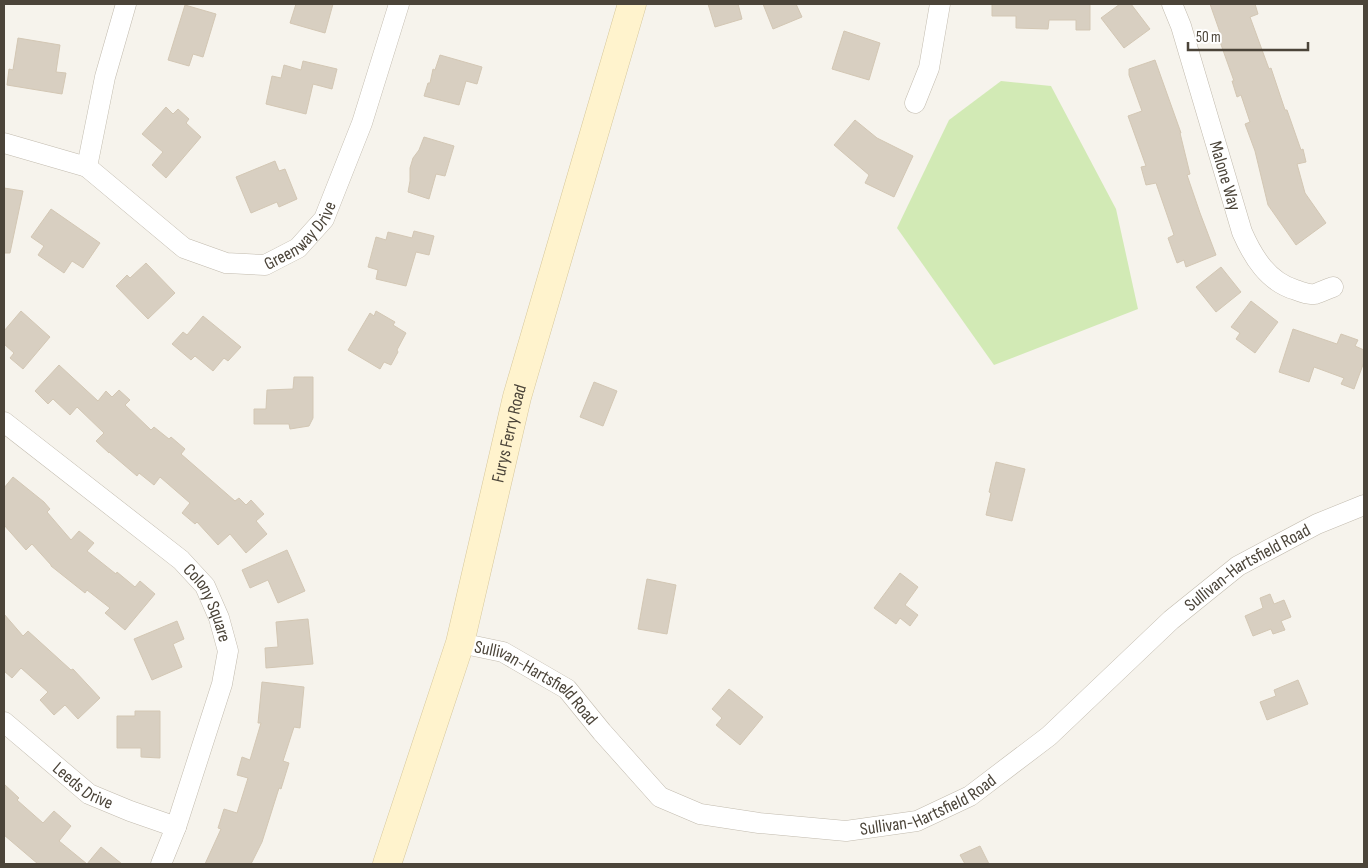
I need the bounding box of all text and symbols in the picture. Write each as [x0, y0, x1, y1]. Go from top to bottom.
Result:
scale bar [1188, 20, 1308, 52]
text: 50 m [1196, 28, 1221, 47]
street label: Malone Way [1205, 139, 1246, 213]
street label: Greenway Drive [260, 198, 340, 274]
street label: Furys Ferry Road [487, 382, 531, 484]
street label: Sullivan-Hartsfield Road [1180, 519, 1314, 615]
street label: Colony Square [179, 559, 236, 644]
street label: Sullivan-Hartsfield Road [473, 636, 602, 729]
street label: Leeds Drive [49, 758, 116, 813]
street label: Sullivan-Hartsfield Road [859, 770, 1000, 839]

